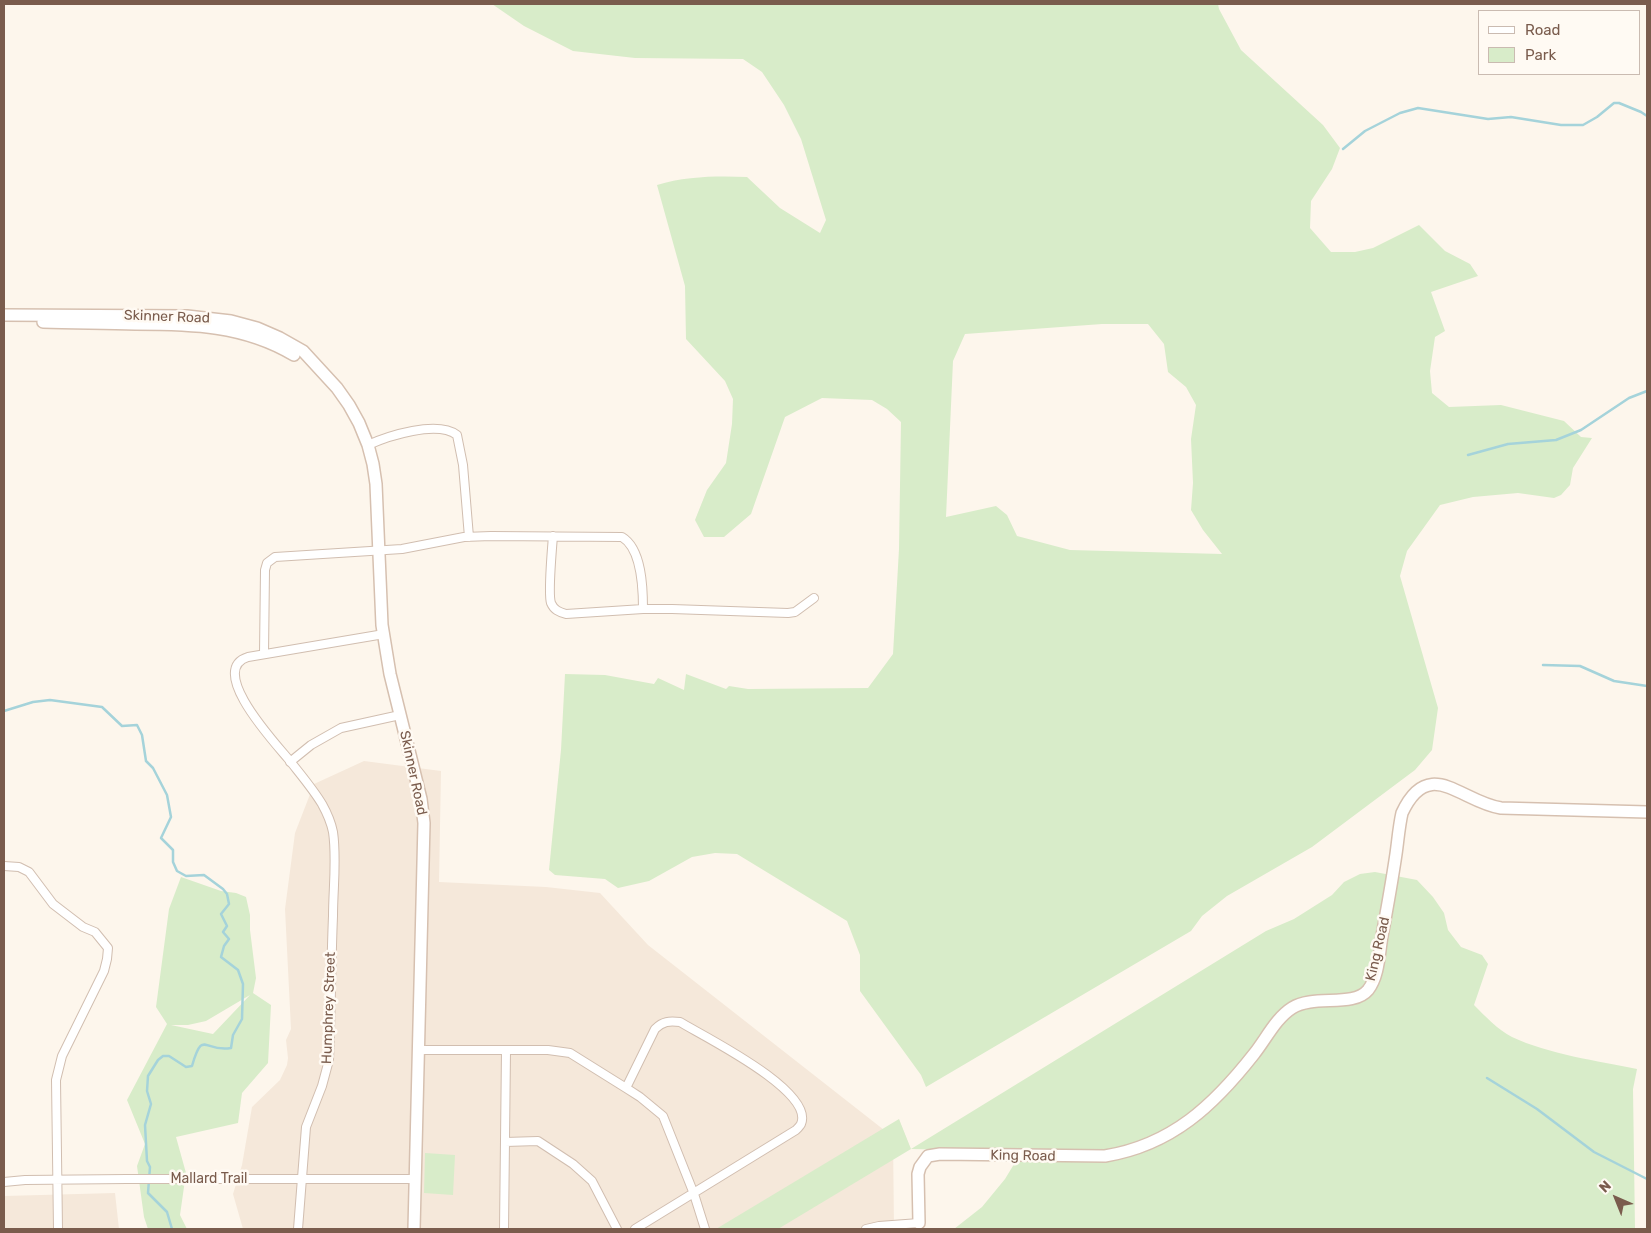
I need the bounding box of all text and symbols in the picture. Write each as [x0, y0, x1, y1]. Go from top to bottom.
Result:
legend [1478, 10, 1641, 75]
text: Road [1525, 21, 1561, 39]
text: Park [1525, 46, 1556, 64]
street label: Skinner Road [124, 307, 210, 327]
street label: Skinner Road [396, 729, 430, 817]
street label: King Road [1362, 915, 1394, 983]
street label: Humphrey Street [319, 952, 339, 1064]
street label: King Road [990, 1147, 1056, 1165]
street label: Mallard Trail [171, 1171, 247, 1187]
north arrow [1591, 1173, 1641, 1223]
text: N [1596, 1177, 1615, 1196]

